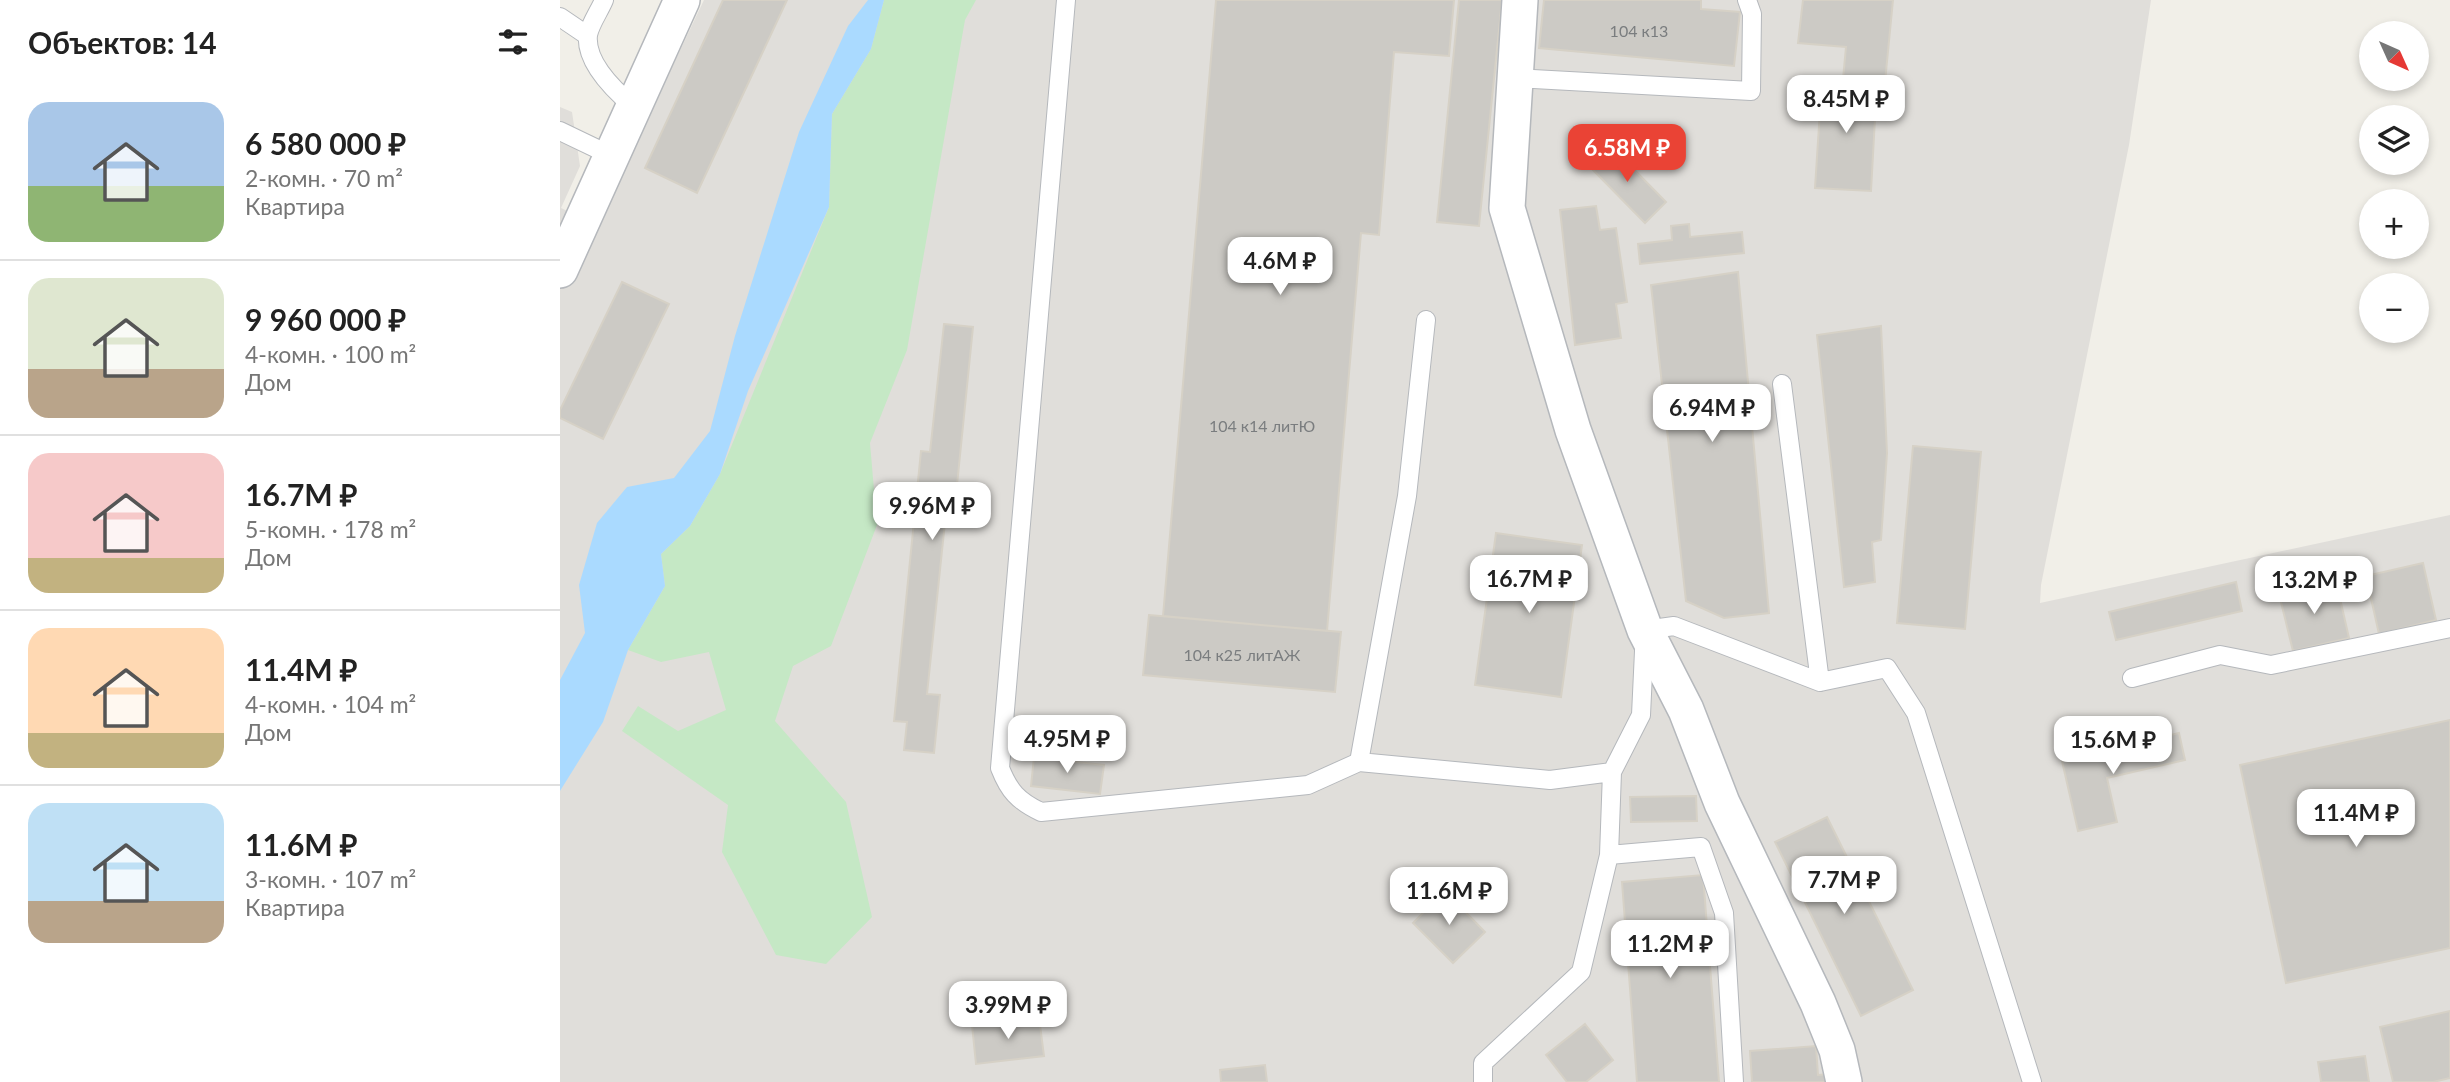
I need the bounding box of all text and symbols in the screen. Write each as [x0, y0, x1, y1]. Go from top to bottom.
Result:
house number: 104 к13 [1610, 21, 1668, 40]
north arrow [2359, 21, 2429, 91]
map controls [2359, 21, 2429, 343]
icon: filters [494, 23, 532, 61]
text: Объектов: 14 [28, 24, 217, 60]
pin: 8.45M ₽ [1781, 76, 1911, 135]
text: 8.45M ₽ [1803, 84, 1889, 112]
button: layers [2359, 105, 2429, 175]
pin: 6.58M ₽ [1562, 124, 1692, 184]
text: 6 580 000 ₽ [245, 125, 406, 161]
icon: home [84, 130, 168, 214]
text: 6.58M ₽ [1584, 133, 1670, 161]
text: 2-комн. · 70 m² [245, 164, 403, 192]
button: + [2359, 189, 2429, 259]
text: Квартира [245, 192, 345, 220]
pin: 4.6M ₽ [1223, 238, 1337, 297]
text: 4.6M ₽ [1244, 246, 1316, 274]
button: − [2359, 273, 2429, 343]
text: 9 960 000 ₽ [245, 301, 406, 337]
icon: home [84, 306, 168, 390]
text: 4-комн. · 100 m² [245, 340, 416, 368]
text: Дом [245, 368, 292, 396]
pin: 6.94M ₽ [1647, 384, 1777, 444]
text: 6.94M ₽ [1669, 393, 1755, 421]
house number: 104 к14 литЮ [1209, 416, 1315, 435]
text: 16.7M ₽ [245, 476, 357, 512]
icon: home [84, 481, 168, 565]
pin: 9.96M ₽ [867, 482, 997, 542]
text: 9.96M ₽ [889, 491, 975, 519]
text: 5-комн. · 178 m² [245, 515, 416, 543]
text: Дом [245, 543, 292, 571]
pin: 16.7M ₽ [1464, 556, 1594, 615]
pin: 13.2M ₽ [2249, 556, 2379, 616]
text: 16.7M ₽ [1486, 564, 1572, 592]
text: 13.2M ₽ [2271, 565, 2357, 593]
house number: 104 к25 литАЖ [1184, 645, 1301, 664]
text: 11.4M ₽ [245, 651, 357, 687]
icon: home [84, 656, 168, 740]
text: 4-комн. · 104 m² [245, 690, 416, 718]
pin: 4.95M ₽ [1002, 716, 1132, 775]
pin: 15.6M ₽ [2048, 716, 2178, 776]
text: Дом [245, 718, 292, 746]
text: 4.95M ₽ [1024, 724, 1110, 752]
text: 15.6M ₽ [2070, 725, 2156, 753]
pin: 11.4M ₽ [2291, 790, 2421, 849]
text: 11.4M ₽ [2313, 798, 2399, 826]
text: 11.6M ₽ [245, 826, 357, 862]
icon: home [84, 831, 168, 915]
pin: 7.7M ₽ [1787, 856, 1901, 916]
text: 3-комн. · 107 m² [245, 865, 416, 893]
text: 7.7M ₽ [1808, 865, 1880, 893]
pin: 11.6M ₽ [1384, 867, 1514, 927]
text: 11.6M ₽ [1406, 876, 1492, 904]
text: Квартира [245, 893, 345, 921]
pin: 11.2M ₽ [1605, 920, 1735, 980]
text: 11.2M ₽ [1627, 929, 1713, 957]
pin: 3.99M ₽ [943, 982, 1073, 1041]
text: 3.99M ₽ [965, 990, 1051, 1018]

